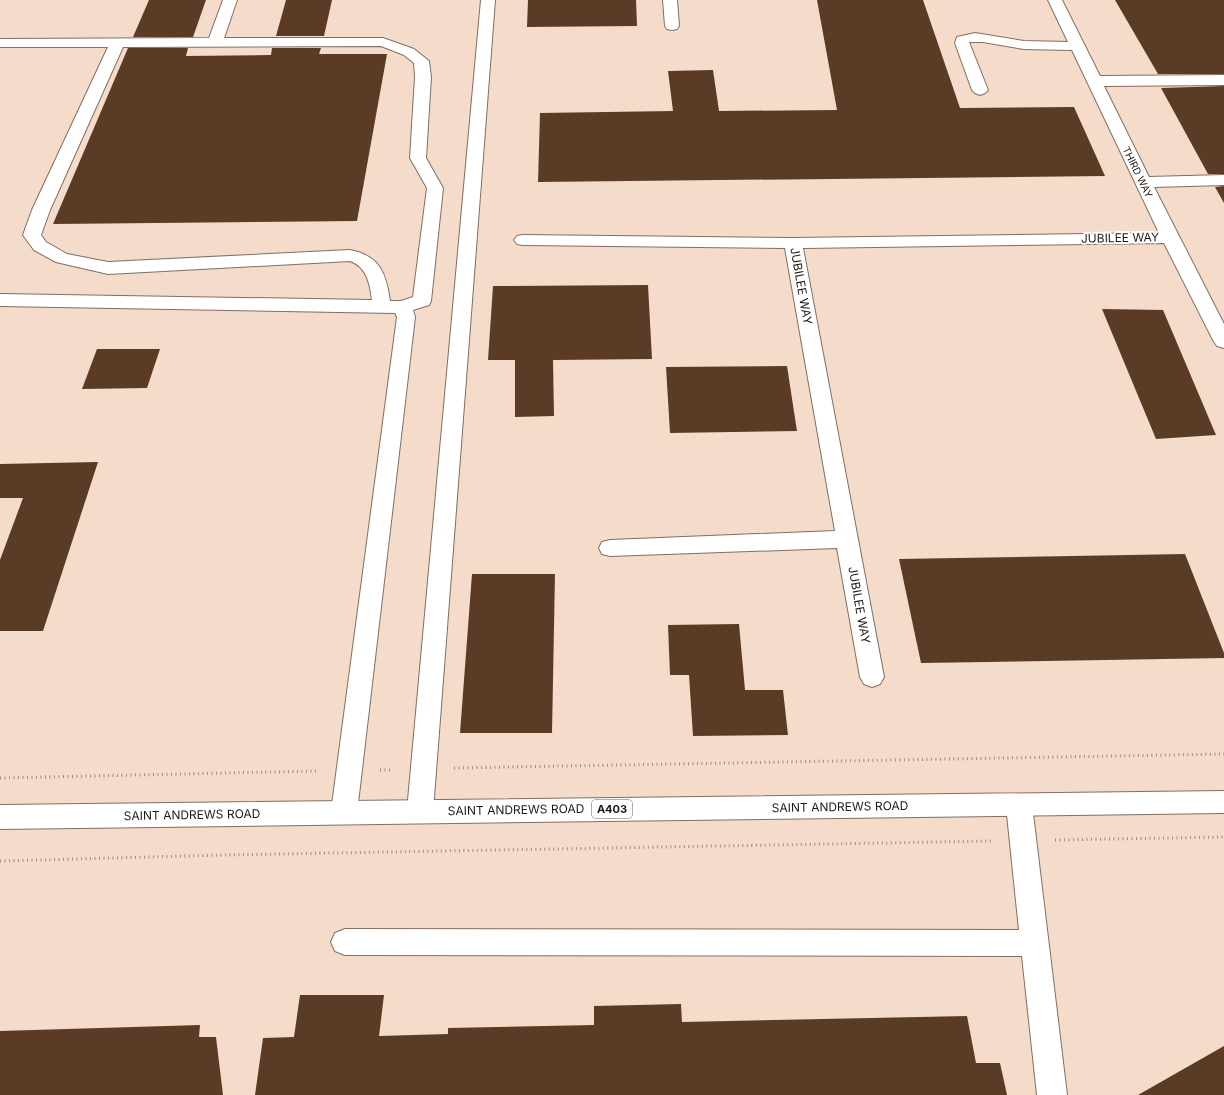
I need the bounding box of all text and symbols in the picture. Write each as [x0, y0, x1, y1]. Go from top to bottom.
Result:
street label: THIRD WAY [1120, 145, 1156, 200]
street label: JUBILEE WAY [1081, 229, 1159, 246]
street label: JUBILEE WAY [787, 246, 816, 326]
street label: JUBILEE WAY [845, 565, 874, 645]
street label: SAINT ANDREWS ROAD [772, 798, 908, 815]
road number: A403 [592, 800, 632, 818]
street label: SAINT ANDREWS ROAD [448, 801, 584, 818]
street label: SAINT ANDREWS ROAD [124, 806, 260, 823]

